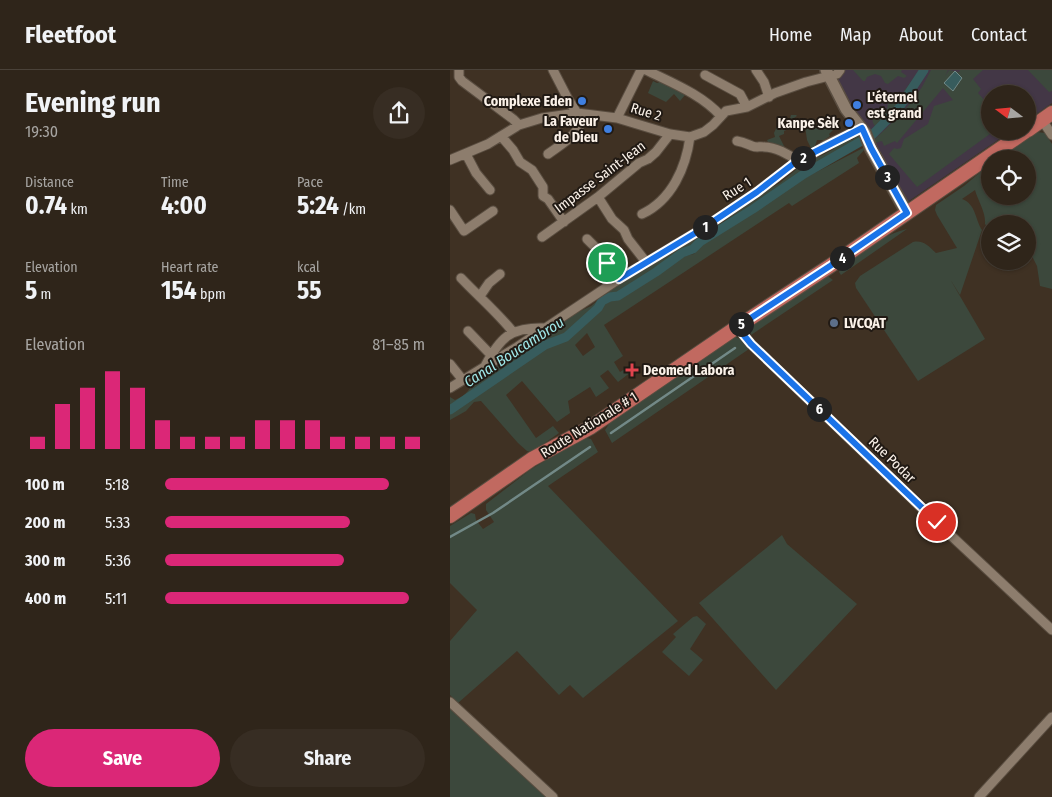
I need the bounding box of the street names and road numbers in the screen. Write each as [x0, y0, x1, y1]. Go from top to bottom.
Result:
street label: Rue 2 [629, 99, 663, 125]
street label: Impasse Saint-Jean [551, 137, 649, 217]
street label: Rue 1 [720, 174, 754, 204]
street label: Route Nationale # 1 [538, 388, 640, 462]
street label: Rue Podar [865, 434, 919, 487]

